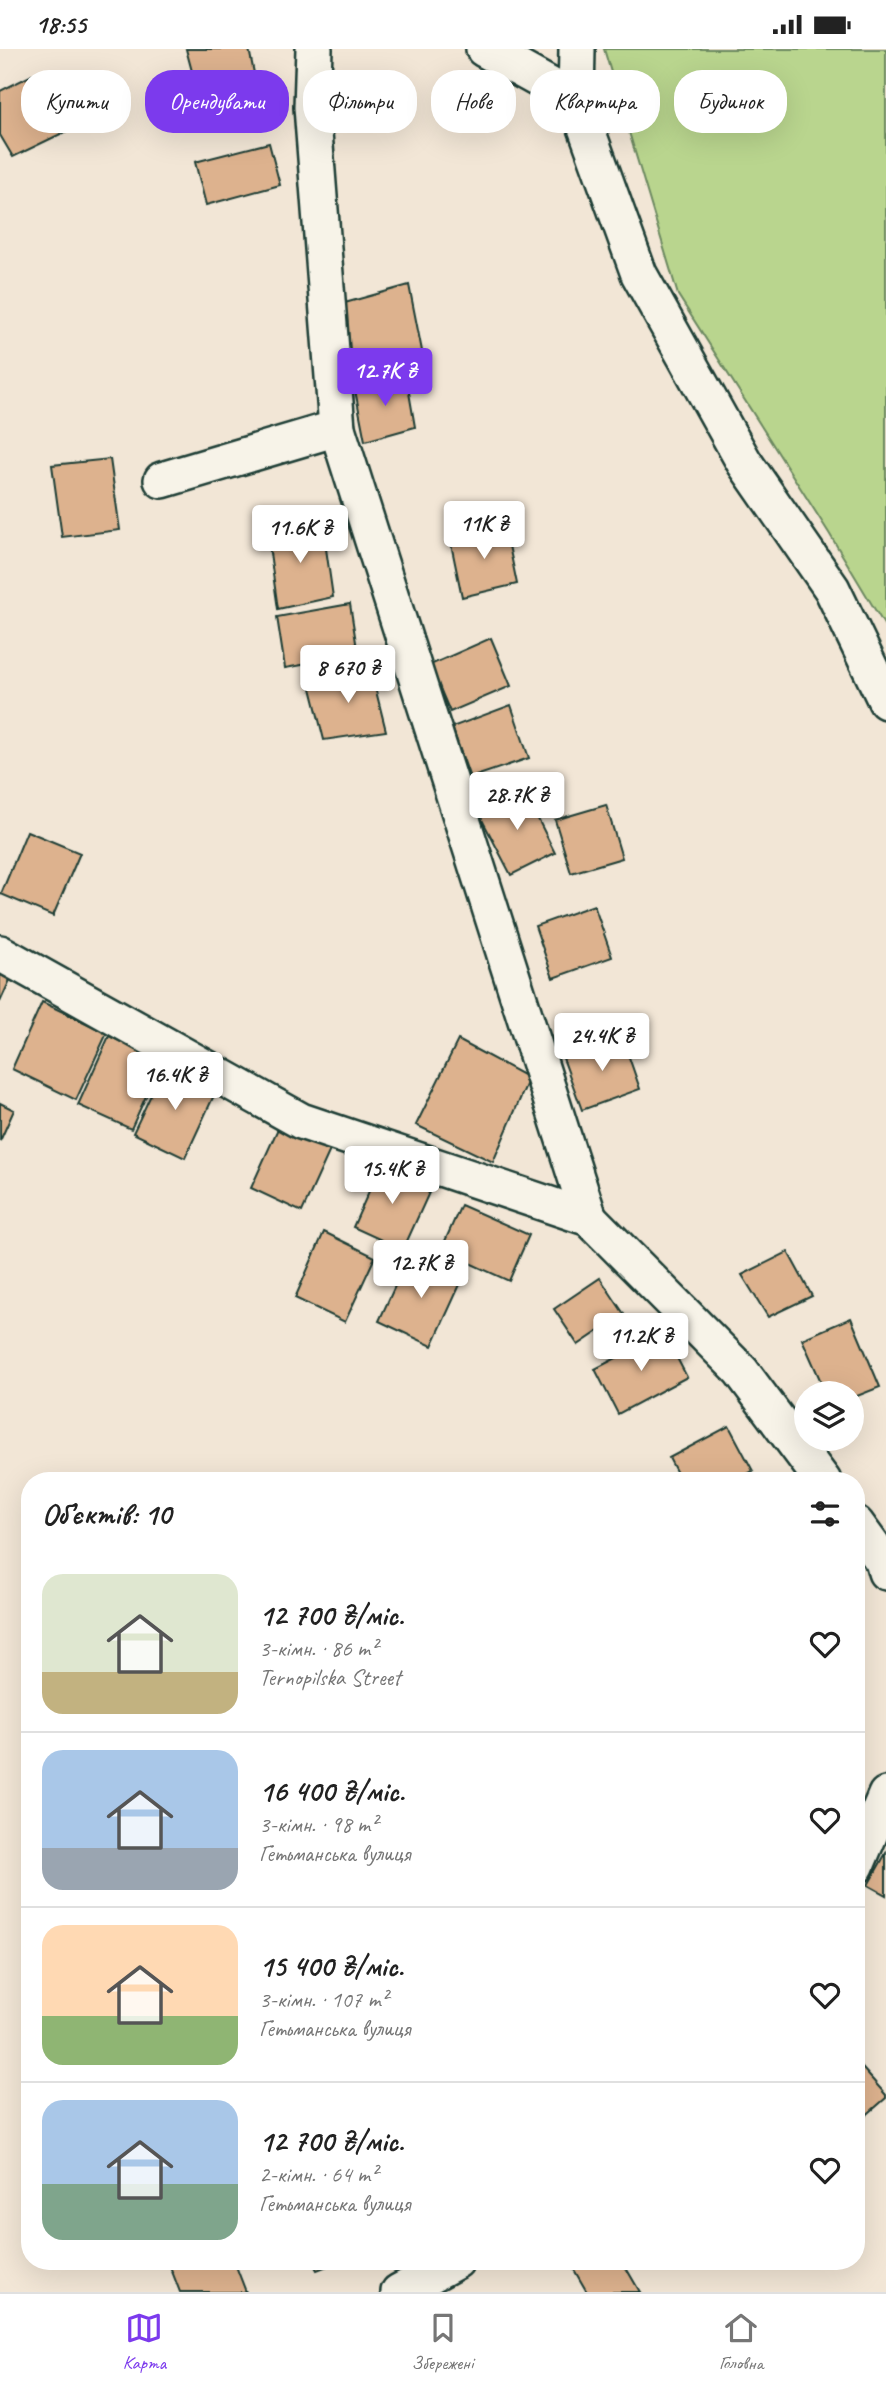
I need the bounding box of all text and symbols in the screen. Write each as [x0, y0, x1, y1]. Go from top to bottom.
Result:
text: 18:55 [35, 8, 86, 41]
chip: Купити [21, 70, 131, 133]
chip: Орендувати [145, 70, 289, 133]
chip: Фільтри [303, 70, 417, 133]
chip: Нове [431, 70, 516, 133]
chip: Квартира [530, 70, 660, 133]
chip: Будинок [674, 70, 787, 133]
pin: 12.7K ₴ [320, 349, 450, 408]
text: 12.7K ₴ [353, 356, 417, 385]
pin: 11K ₴ [435, 501, 533, 561]
pin: 11.6K ₴ [235, 505, 365, 565]
text: 11K ₴ [460, 509, 508, 538]
text: 11.6K ₴ [268, 513, 332, 542]
pin: 8 670 ₴ [283, 645, 413, 705]
text: 8 670 ₴ [316, 653, 380, 682]
pin: 28.7K ₴ [452, 773, 582, 832]
text: 28.7K ₴ [485, 780, 549, 809]
pin: 24.4K ₴ [537, 1013, 667, 1073]
text: 24.4K ₴ [570, 1021, 634, 1050]
pin: 16.4K ₴ [110, 1053, 240, 1112]
text: 16.4K ₴ [143, 1060, 207, 1089]
pin: 15.4K ₴ [327, 1147, 457, 1206]
text: 15.4K ₴ [360, 1154, 424, 1183]
pin: 12.7K ₴ [356, 1241, 486, 1300]
text: 12.7K ₴ [389, 1248, 453, 1277]
pin: 11.2K ₴ [576, 1313, 706, 1373]
text: 11.2K ₴ [609, 1321, 673, 1350]
map controls [794, 1381, 864, 1451]
button: layers [794, 1381, 864, 1451]
text: Об’єктів: 10 [42, 1495, 171, 1533]
icon: filters [806, 1495, 844, 1533]
text: 12 700 ₴/міс. [259, 1596, 404, 1634]
icon: home [98, 1602, 182, 1686]
icon: heart [806, 1625, 844, 1663]
text: 3-кімн. · 86 m² [259, 1634, 377, 1663]
text: Ternopilska Street [259, 1663, 401, 1692]
text: 16 400 ₴/міс. [259, 1772, 404, 1810]
icon: home [98, 1778, 182, 1862]
icon: heart [806, 1801, 844, 1839]
text: 3-кімн. · 98 m² [259, 1810, 377, 1839]
text: Гетьманська вулиця [259, 1839, 410, 1868]
text: 15 400 ₴/міс. [259, 1947, 403, 1985]
icon: home [98, 1953, 182, 2037]
icon: heart [806, 1976, 844, 2014]
text: 3-кімн. · 107 m² [259, 1985, 388, 2014]
text: Гетьманська вулиця [259, 2014, 410, 2043]
text: 12 700 ₴/міс. [259, 2122, 404, 2160]
icon: home [98, 2128, 182, 2212]
icon: heart [806, 2151, 844, 2189]
text: 2-кімн. · 64 m² [259, 2160, 377, 2189]
text: Гетьманська вулиця [259, 2189, 410, 2218]
tab: Карта [123, 2309, 166, 2375]
tab: Збережені [412, 2309, 473, 2375]
tab: Головна [719, 2309, 763, 2375]

